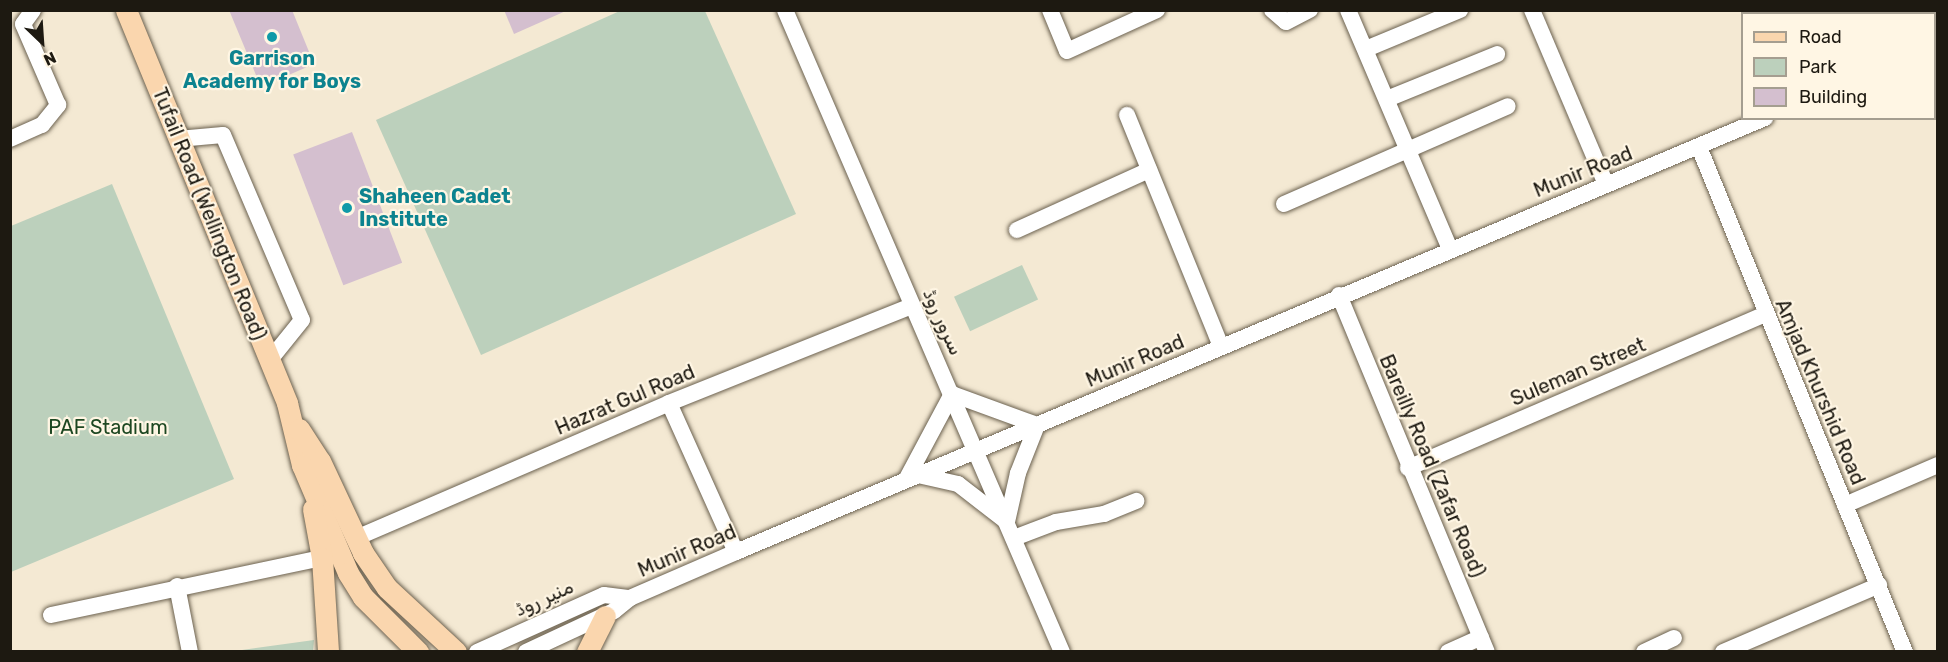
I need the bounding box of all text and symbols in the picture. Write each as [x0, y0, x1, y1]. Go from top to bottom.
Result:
north arrow [12, 12, 72, 72]
legend [1741, 12, 1936, 120]
text: Road [1799, 26, 1842, 48]
marker: Garrison Academy for Boys [265, 30, 279, 44]
place label: Garrison Academy for Boys [182, 47, 362, 94]
text: N [41, 48, 59, 70]
text: Park [1799, 56, 1836, 78]
street label: Tufail Road (Wellington Road) [147, 84, 271, 344]
text: Building [1799, 86, 1867, 108]
street label: Munir Road [1530, 141, 1636, 203]
place label: Shaheen Cadet Institute [359, 184, 511, 231]
marker: Shaheen Cadet Institute [340, 201, 354, 215]
street label: سرور روڈ [918, 285, 968, 359]
street label: Amjad Khurshid Road [1770, 296, 1870, 488]
street label: Munir Road [1082, 329, 1188, 393]
street label: Suleman Street [1507, 333, 1649, 411]
street label: Bareilly Road (Zafar Road) [1374, 350, 1490, 582]
street label: Hazrat Gul Road [552, 360, 698, 440]
park label: PAF Stadium [48, 415, 168, 439]
street label: Munir Road [634, 519, 740, 583]
street label: منیر روڈ [511, 575, 577, 621]

